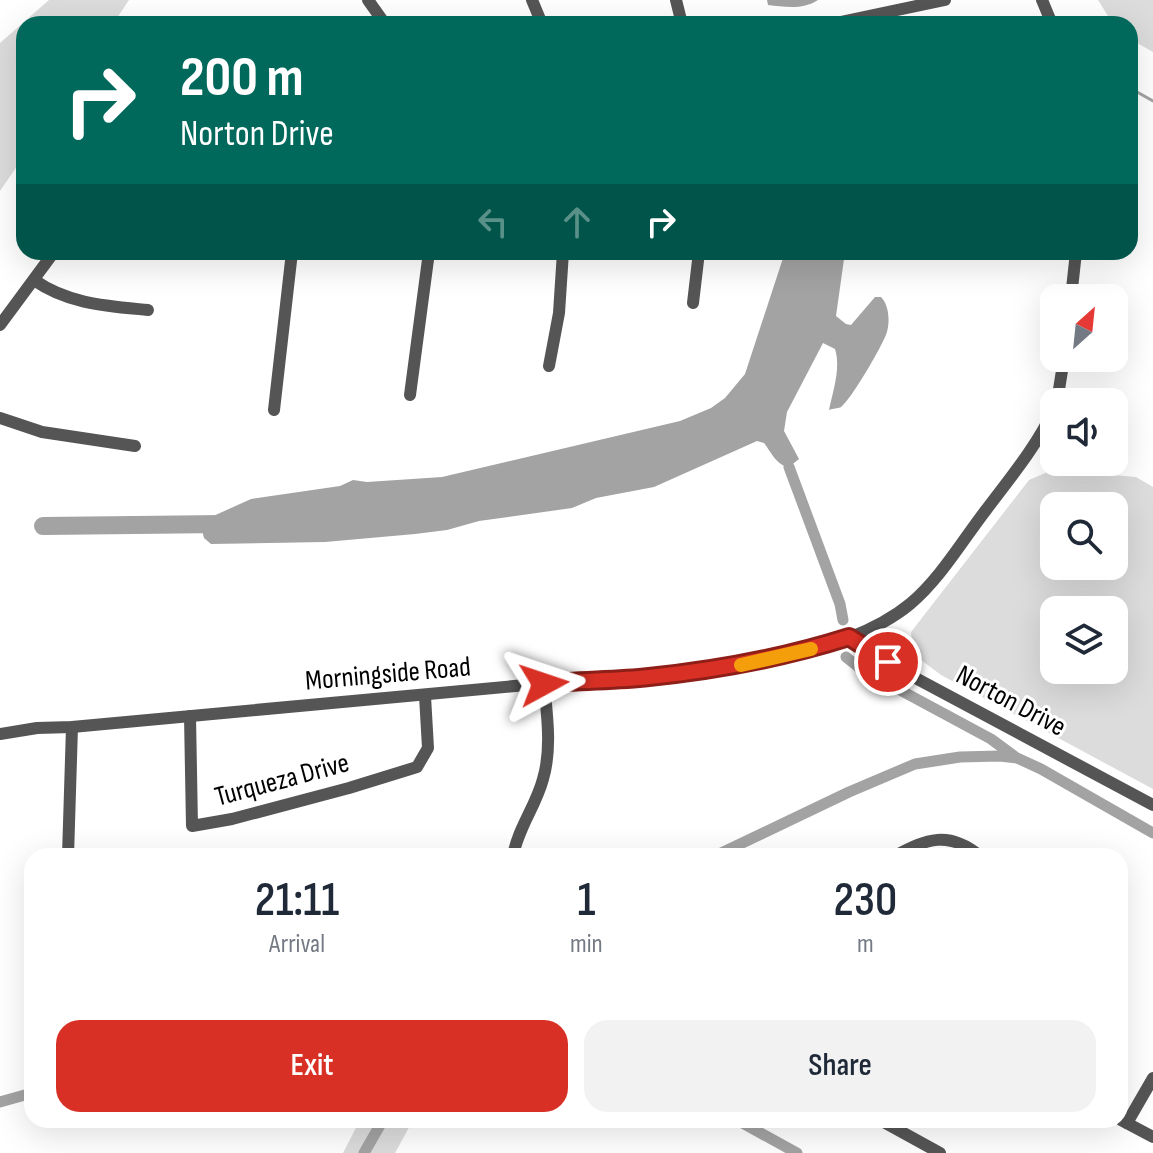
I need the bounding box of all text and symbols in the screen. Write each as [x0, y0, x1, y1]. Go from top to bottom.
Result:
text: 200 m [180, 45, 304, 112]
icon: right [48, 48, 152, 152]
text: Norton Drive [180, 113, 334, 156]
icon: left [471, 200, 515, 244]
icon: ahead [555, 200, 599, 244]
icon: right [639, 200, 683, 244]
north arrow [1040, 284, 1128, 372]
map controls [1040, 284, 1128, 684]
button: sound [1040, 388, 1128, 476]
button: search [1040, 492, 1128, 580]
button: layers [1040, 596, 1128, 684]
pin [854, 628, 922, 696]
icon: arrive [866, 640, 910, 684]
position arrow [502, 642, 586, 726]
street label: Morningside Road [304, 650, 472, 698]
street label: Norton Drive [950, 658, 1072, 744]
street label: Turqueza Drive [211, 746, 353, 814]
text: 21:11 [255, 872, 339, 929]
text: 1 [577, 872, 595, 929]
text: 230 [833, 872, 897, 929]
text: Arrival [269, 929, 325, 960]
text: min [570, 929, 603, 960]
text: m [857, 929, 874, 960]
button: Exit [56, 1020, 568, 1112]
button: Share [584, 1020, 1096, 1112]

